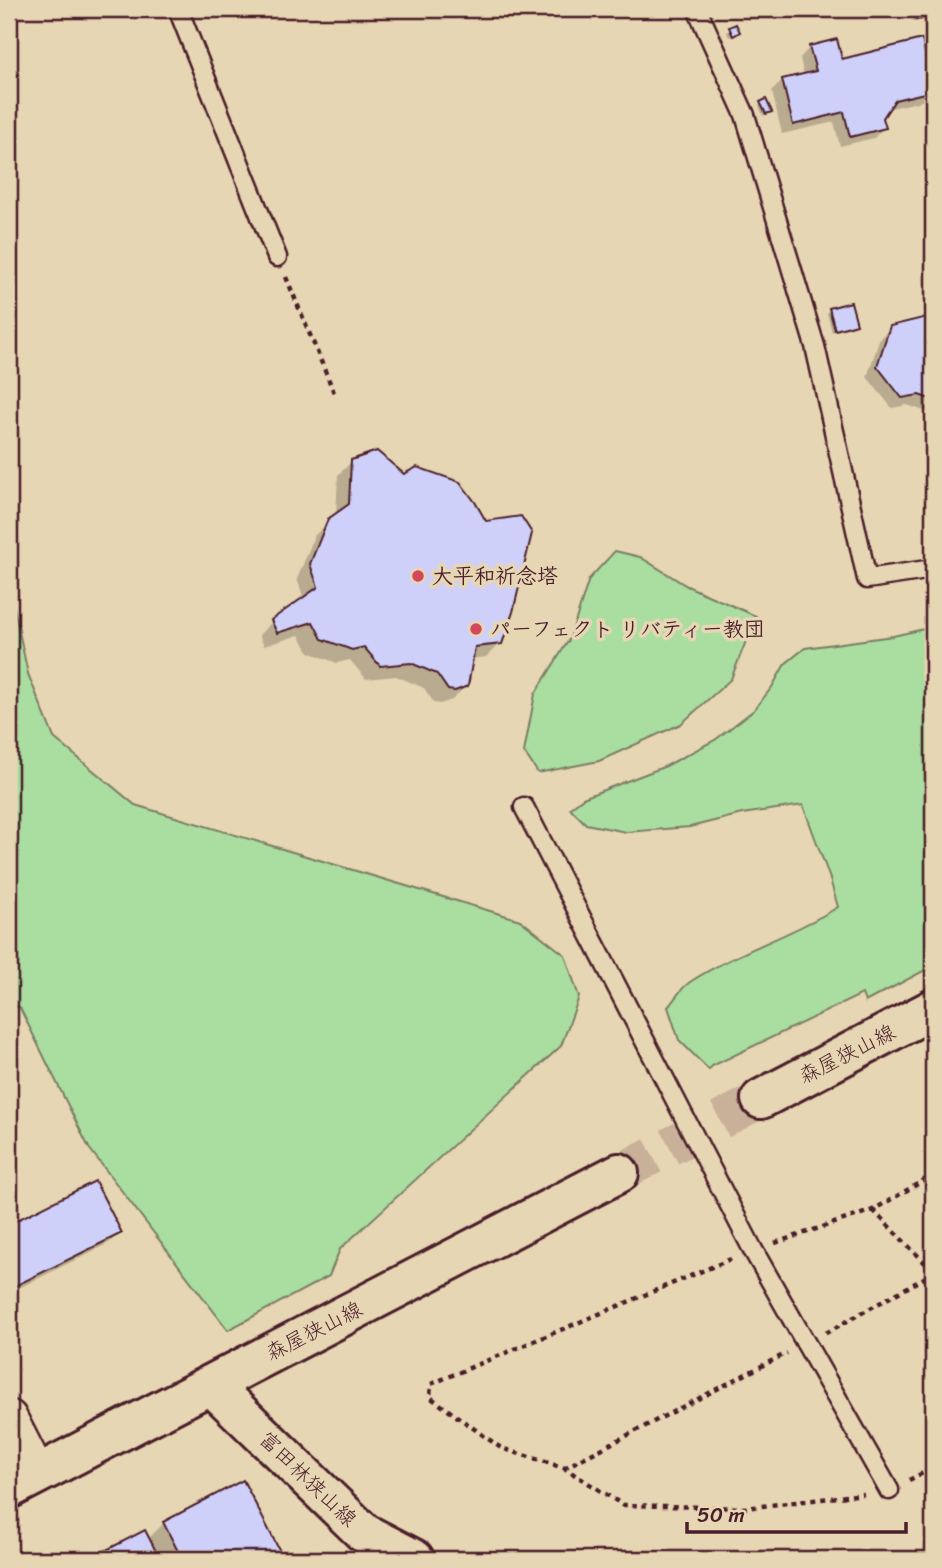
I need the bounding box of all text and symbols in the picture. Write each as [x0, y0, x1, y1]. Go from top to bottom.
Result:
place label: 大平和祈念塔 [432, 557, 558, 595]
marker: 大平和祈念塔 [410, 568, 426, 584]
place label: パーフェクト リバティー教団 [490, 610, 765, 648]
marker: パーフェクト リバティー教団 [468, 621, 484, 637]
street label: 森屋狭山線 [792, 1013, 902, 1095]
street label: 森屋狭山線 [259, 1290, 369, 1372]
street label: 富田林狭山線 [249, 1422, 367, 1536]
scale bar [687, 1491, 905, 1535]
text: 50 m [697, 1496, 745, 1534]

